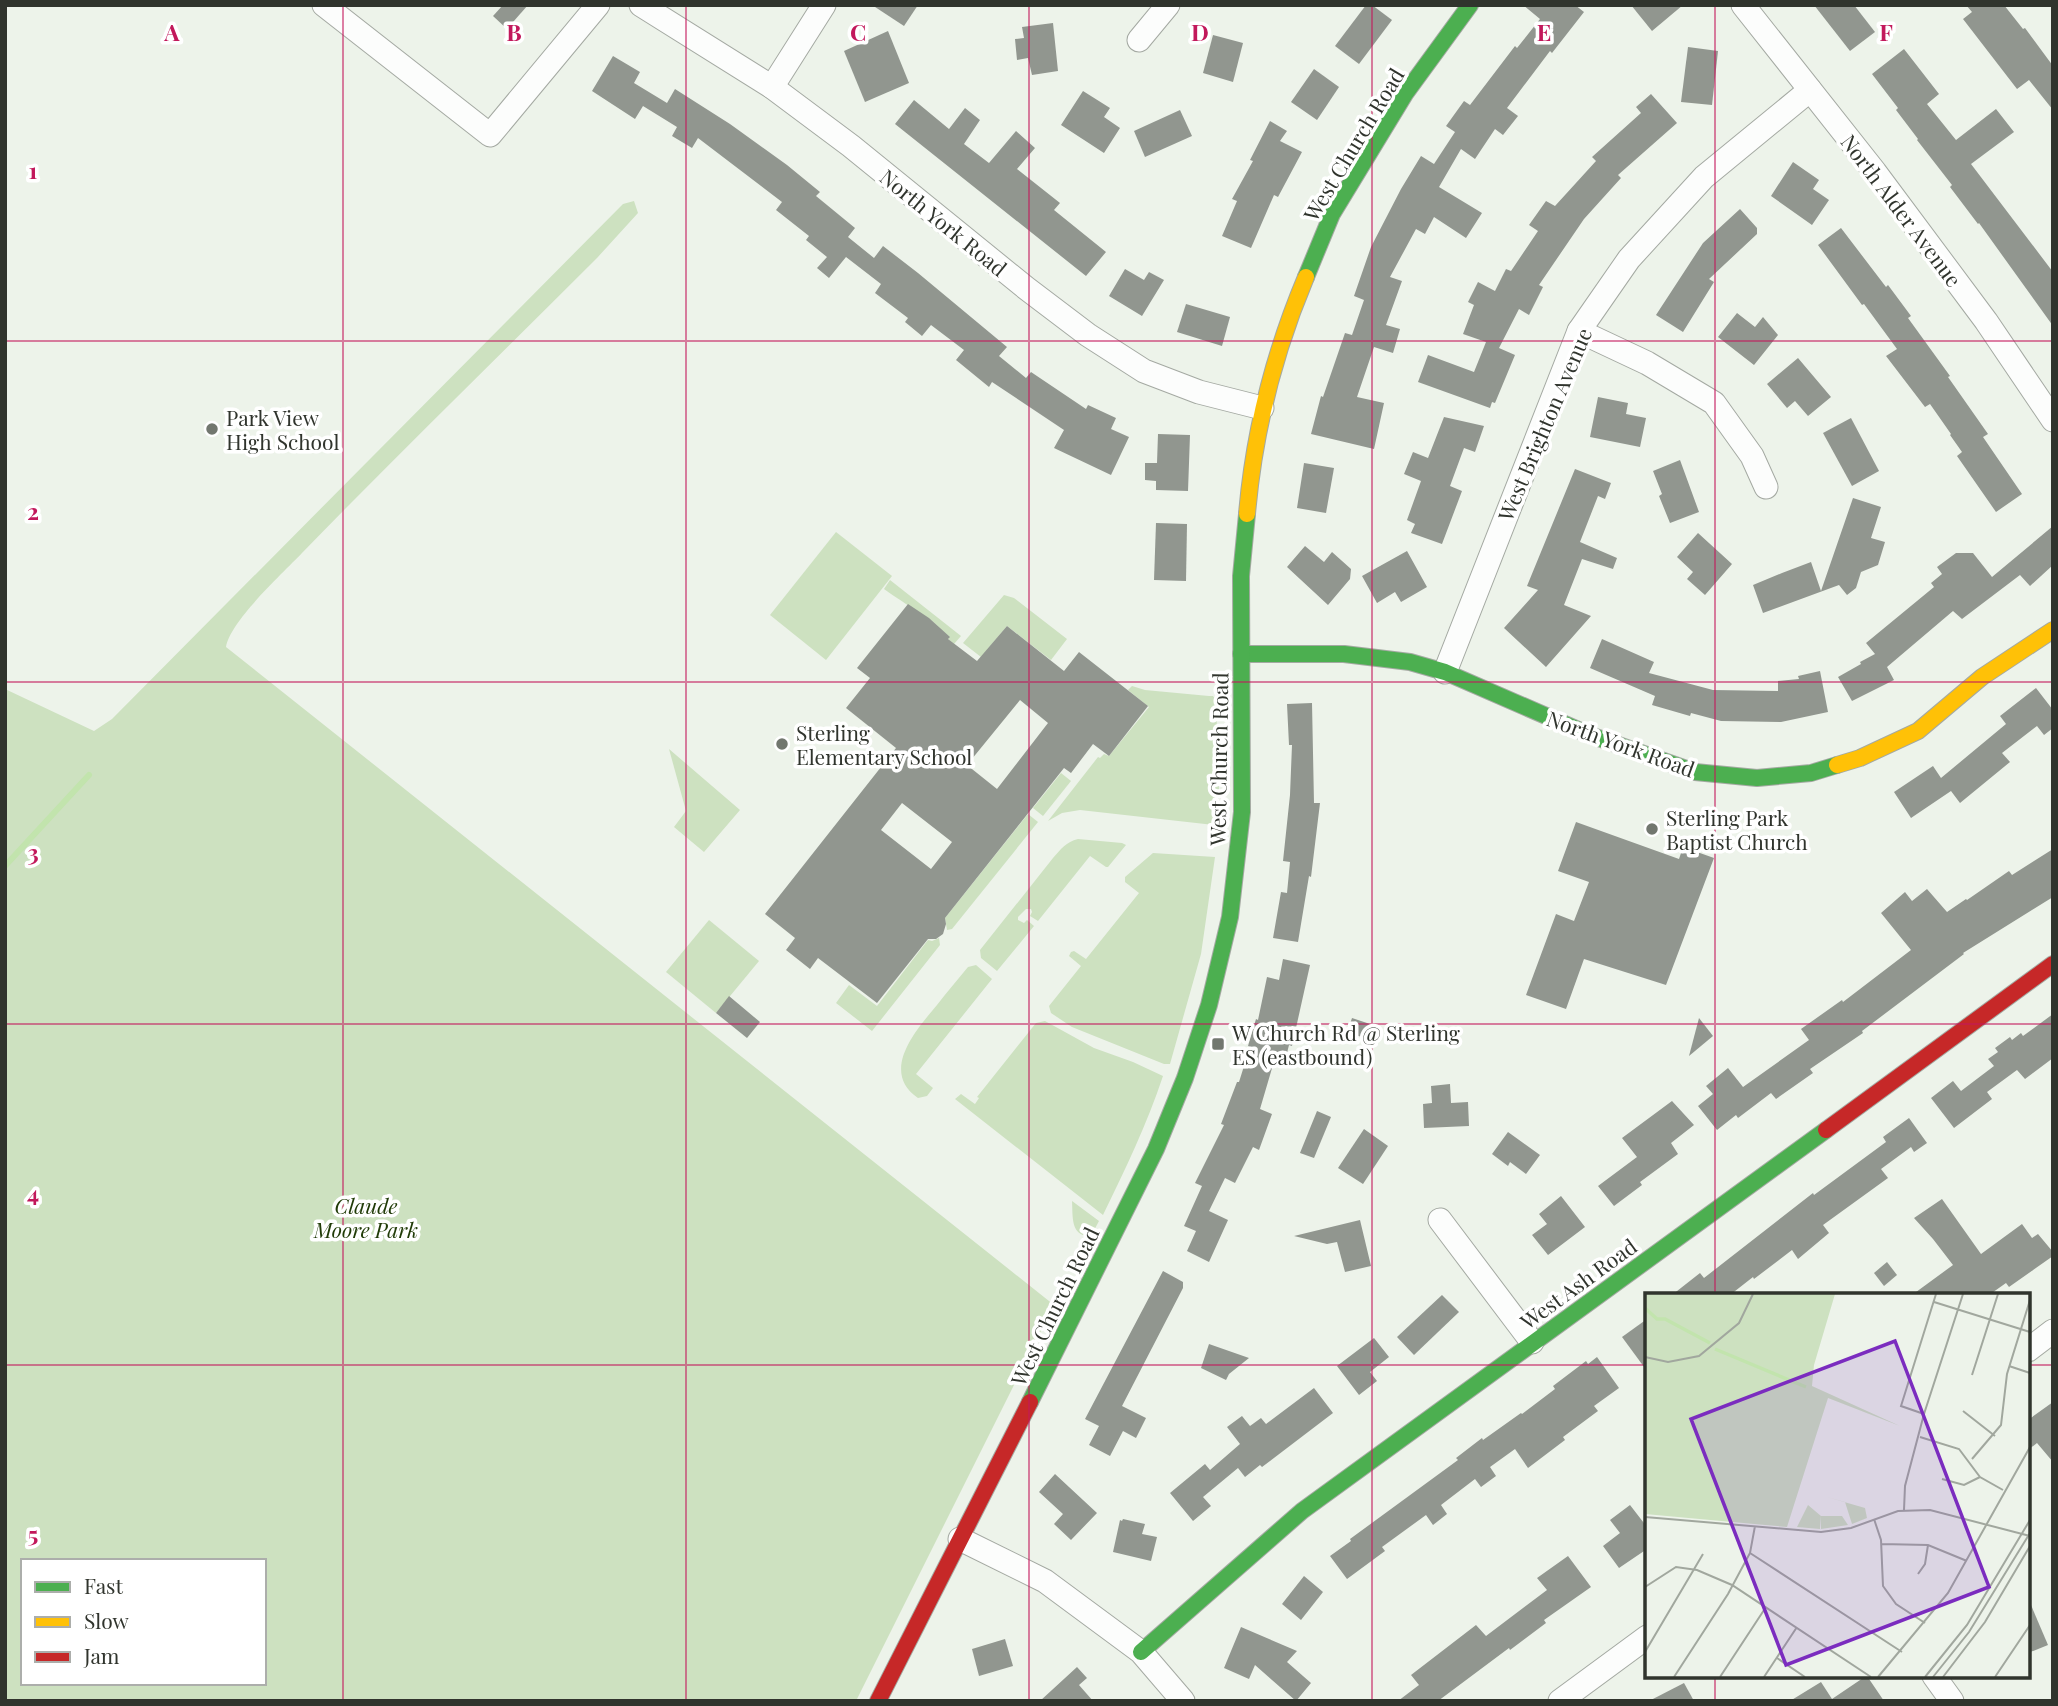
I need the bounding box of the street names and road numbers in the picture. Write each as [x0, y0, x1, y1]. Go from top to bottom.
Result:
street label: West Church Road [1296, 62, 1410, 226]
street label: North Alder Avenue [1835, 128, 1969, 292]
street label: North York Road [875, 162, 1013, 282]
street label: West Brighton Avenue [1490, 323, 1597, 526]
street label: West Church Road [1202, 672, 1234, 847]
street label: North York Road [1543, 703, 1699, 783]
street label: West Church Road [1003, 1222, 1105, 1391]
street label: West Ash Road [1513, 1231, 1642, 1335]

